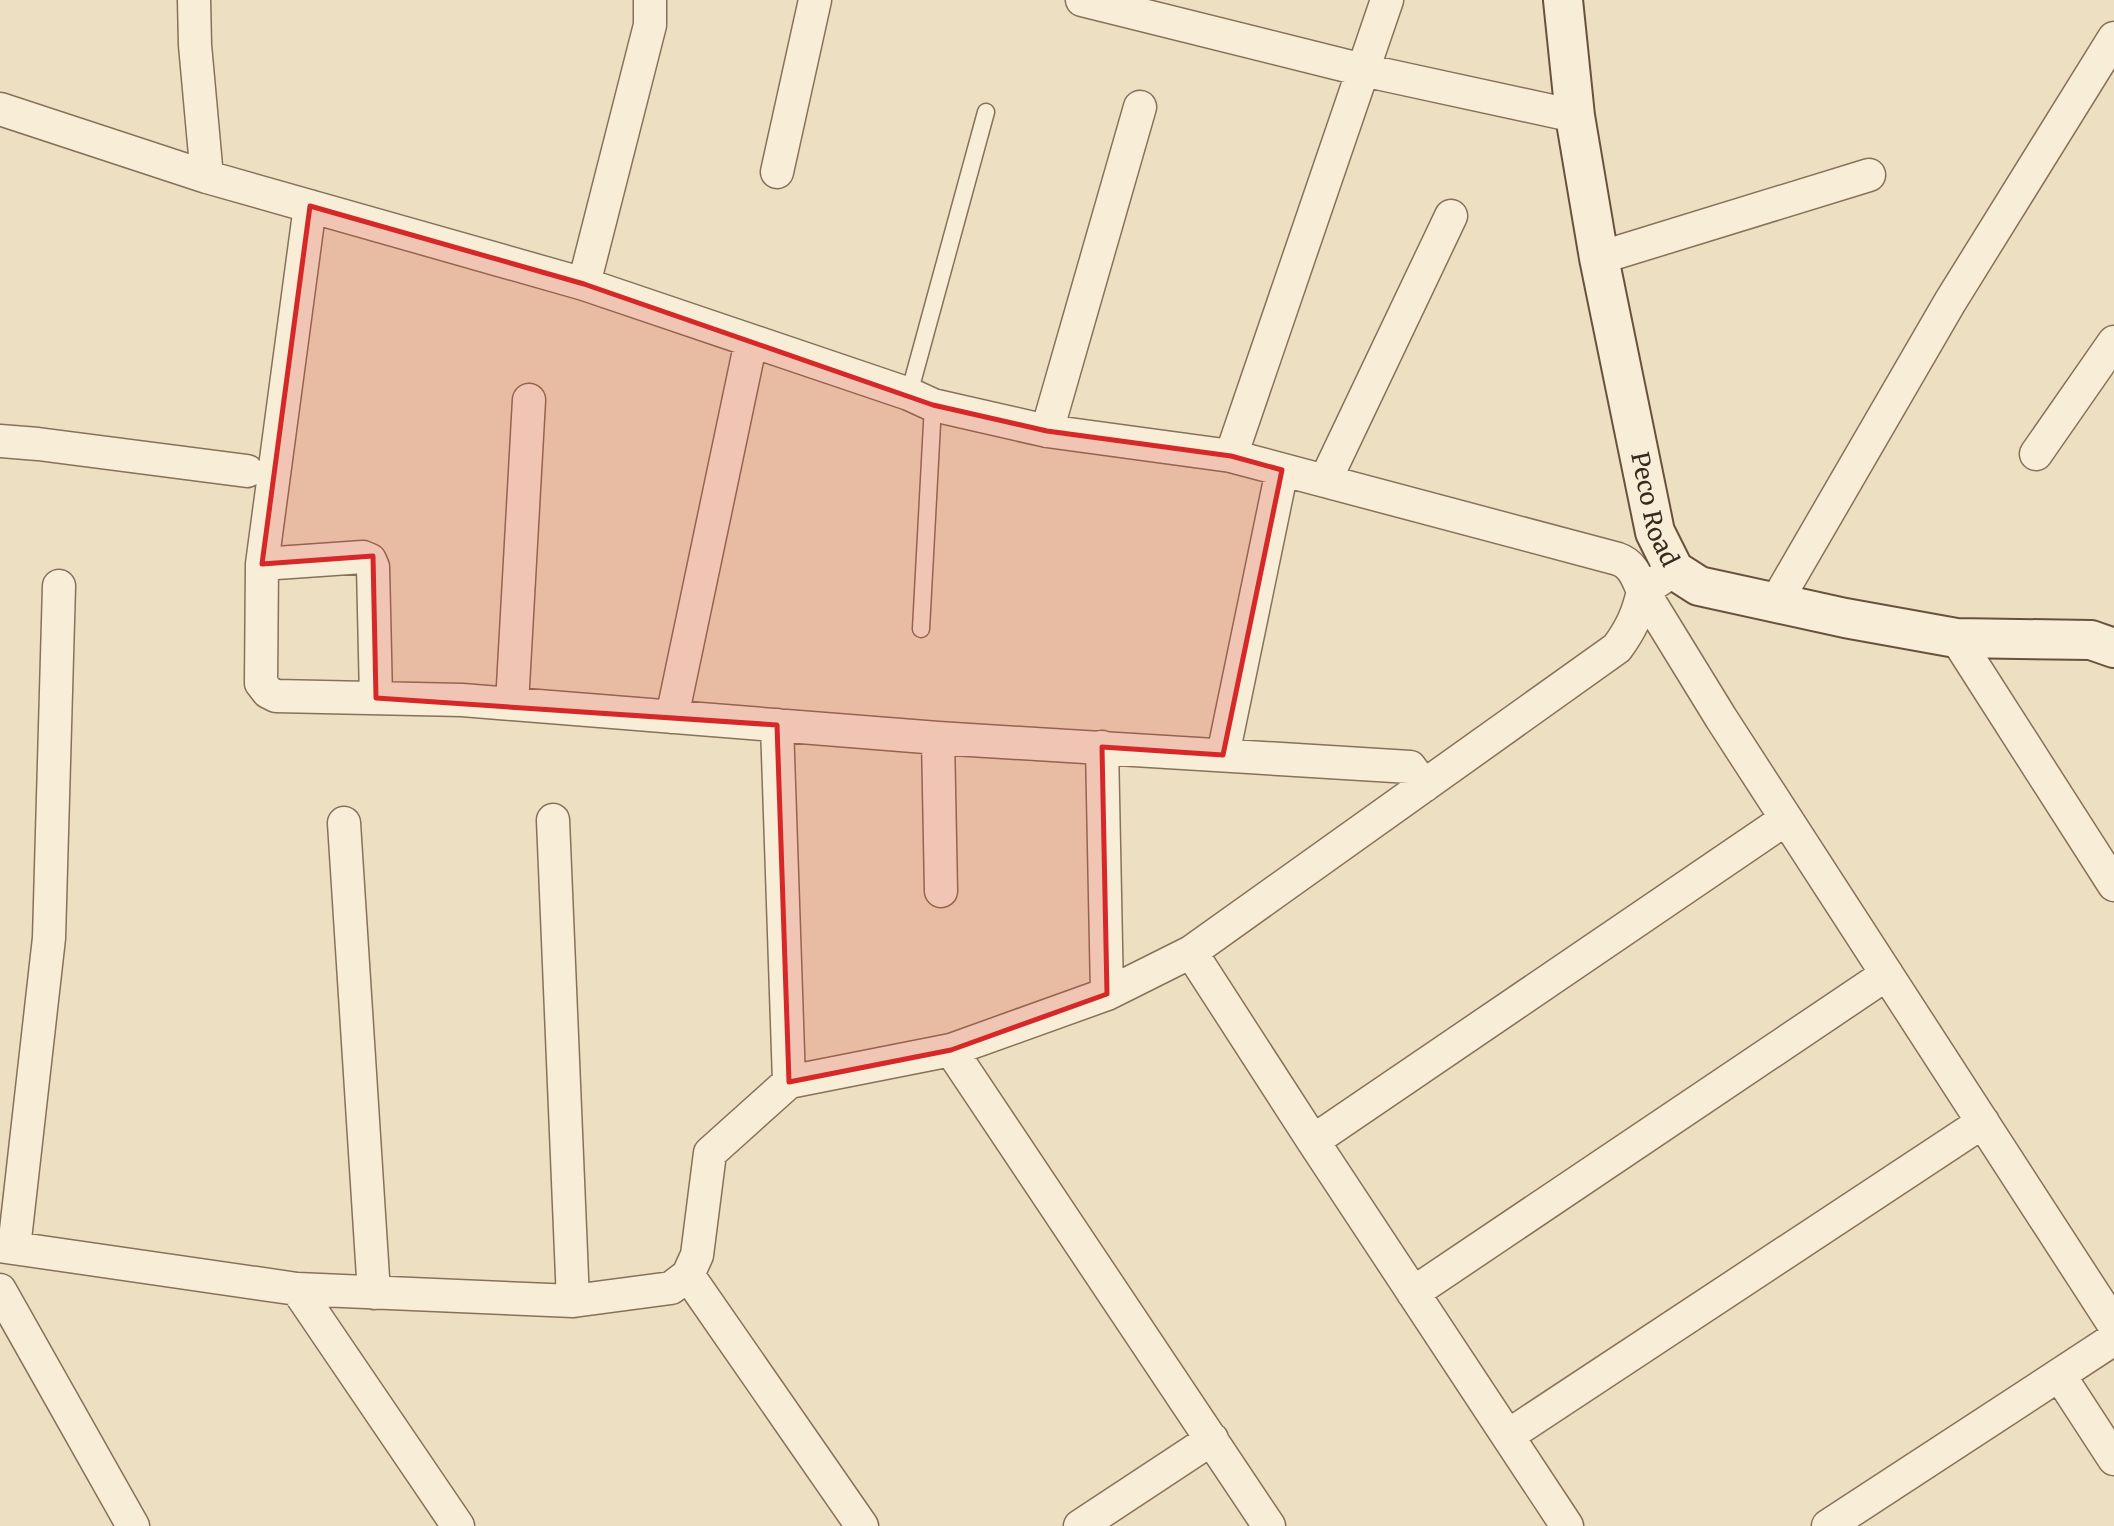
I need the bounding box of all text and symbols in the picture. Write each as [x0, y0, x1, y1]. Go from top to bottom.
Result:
street label: Peco Road [1624, 449, 1686, 571]

